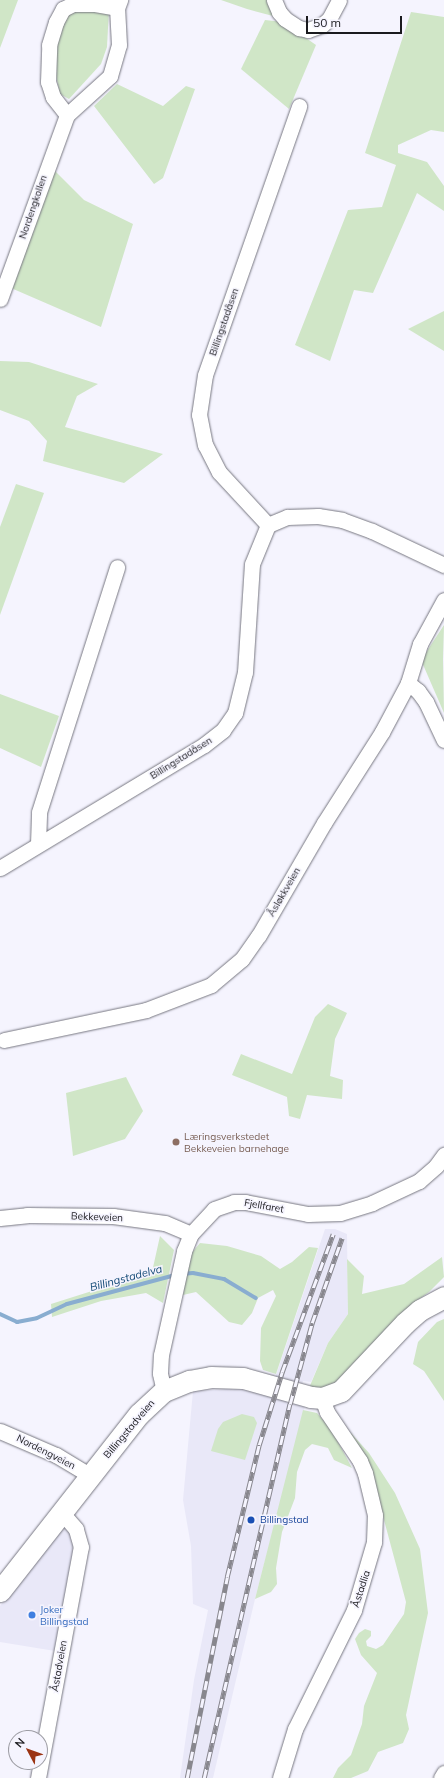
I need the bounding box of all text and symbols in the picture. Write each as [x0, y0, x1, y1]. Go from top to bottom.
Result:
scale bar [308, 8, 404, 34]
text: 50 m [313, 15, 341, 30]
street label: Nordengkollen [16, 173, 50, 241]
street label: Billingstadåsen [207, 287, 241, 357]
street label: Billingstadåsen [148, 734, 214, 782]
street label: Åsløkkveien [265, 865, 303, 919]
place label: Læringsverkstedet Bekkeveien barnehage [184, 1130, 289, 1154]
marker: Læringsverkstedet Bekkeveien barnehage [171, 1137, 181, 1147]
street label: Fjellfaret [243, 1197, 285, 1215]
street label: Bekkeveien [71, 1210, 123, 1224]
water label: Billingstadelva [88, 1262, 164, 1294]
street label: Billingstadveien [101, 1397, 157, 1461]
street label: Nordengveien [15, 1432, 77, 1472]
marker: Billingstad [245, 1514, 257, 1526]
place label: Billingstad [260, 1514, 309, 1526]
street label: Åstadlia [349, 1569, 373, 1609]
place label: Joker Billingstad [40, 1603, 89, 1626]
marker: Joker Billingstad [27, 1610, 37, 1620]
street label: Åstadveien [49, 1639, 69, 1693]
north arrow [8, 1730, 48, 1770]
text: N [12, 1735, 28, 1751]

